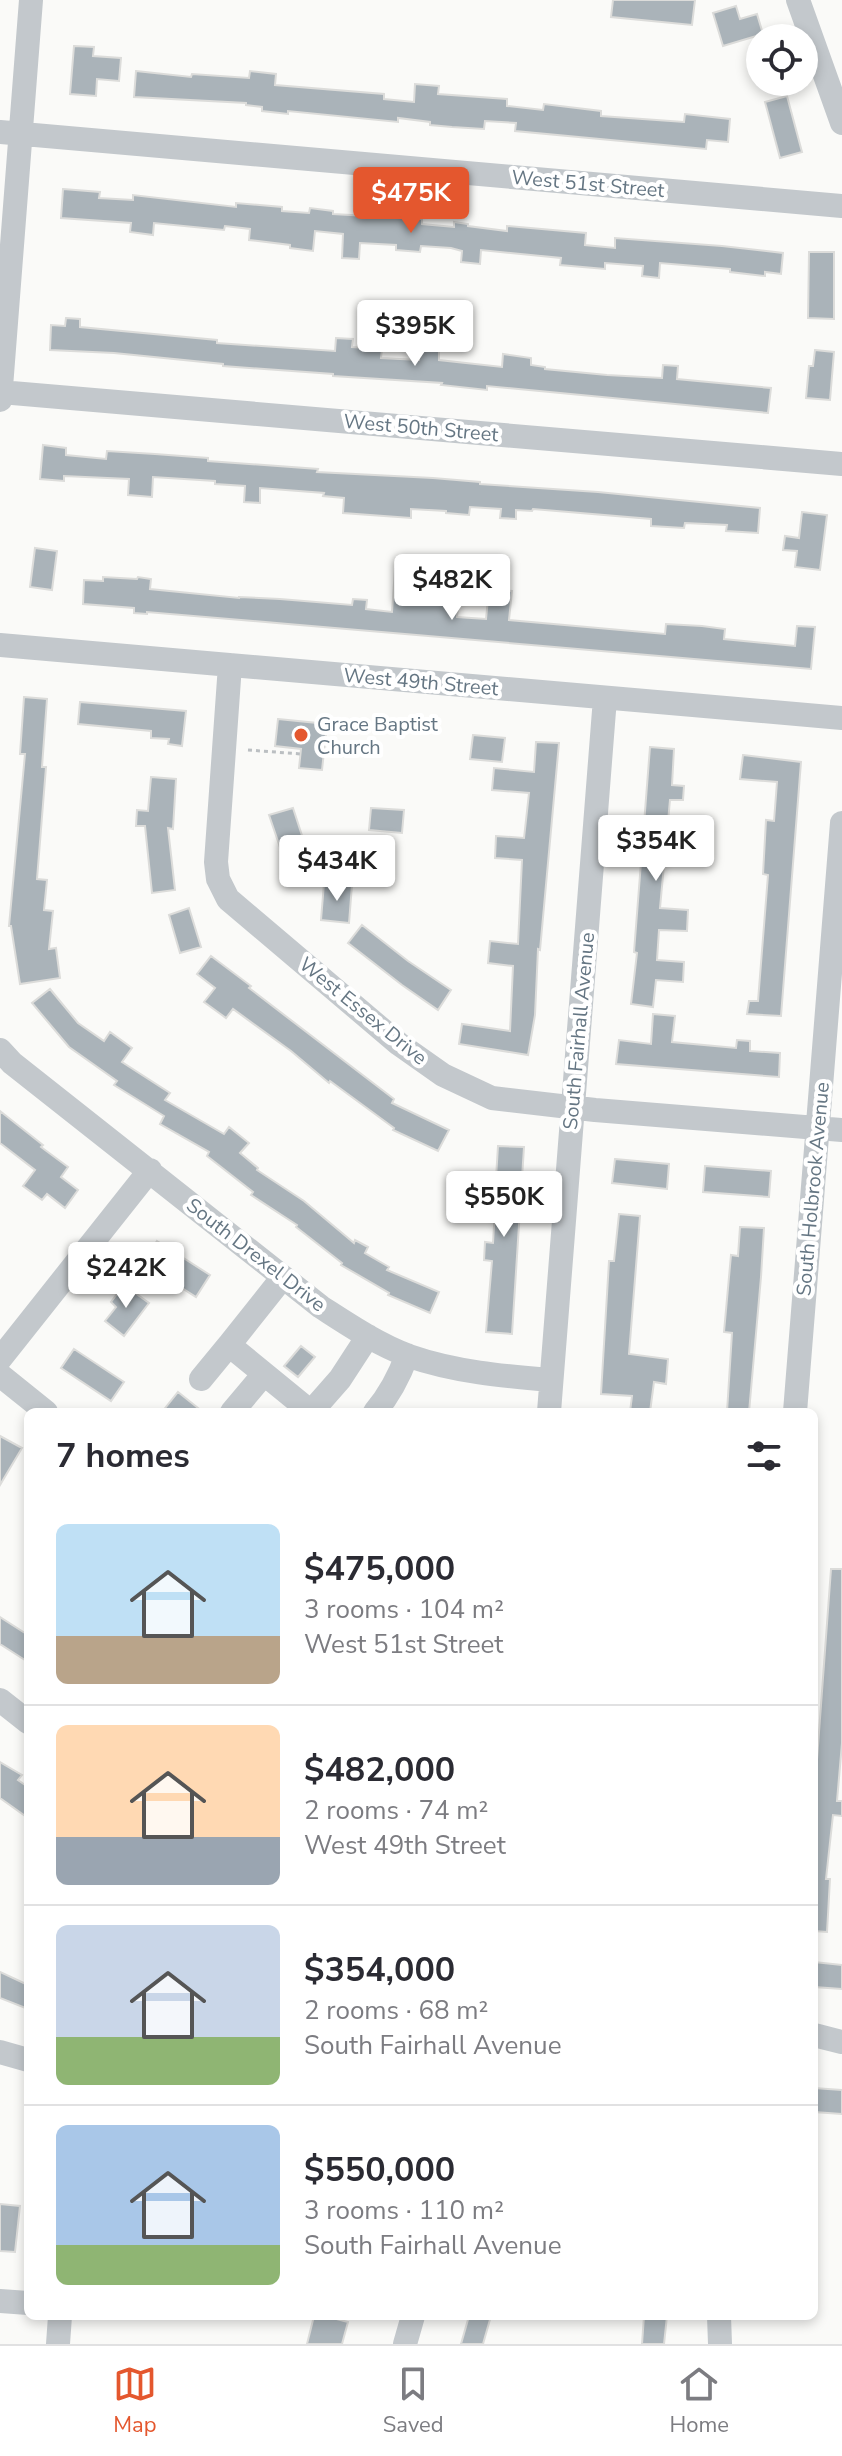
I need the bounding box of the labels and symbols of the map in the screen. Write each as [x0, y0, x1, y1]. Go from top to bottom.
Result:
street label: West 51st Street [510, 164, 667, 204]
pin: $475K [355, 167, 467, 235]
pin: $395K [359, 300, 471, 368]
street label: West 50th Street [343, 408, 500, 448]
pin: $482K [396, 554, 508, 622]
street label: West 49th Street [343, 662, 500, 702]
place label: Grace Baptist Church [317, 711, 439, 761]
marker: Grace Baptist Church [292, 726, 310, 744]
pin: $354K [600, 815, 712, 883]
pin: $434K [281, 835, 393, 903]
street label: South Fairhall Avenue [557, 931, 601, 1131]
street label: West Essex Drive [293, 951, 433, 1071]
street label: South Holbrook Avenue [790, 1081, 836, 1297]
pin: $550K [448, 1171, 560, 1239]
street label: South Drexel Drive [181, 1192, 331, 1318]
pin: $242K [70, 1242, 182, 1310]

